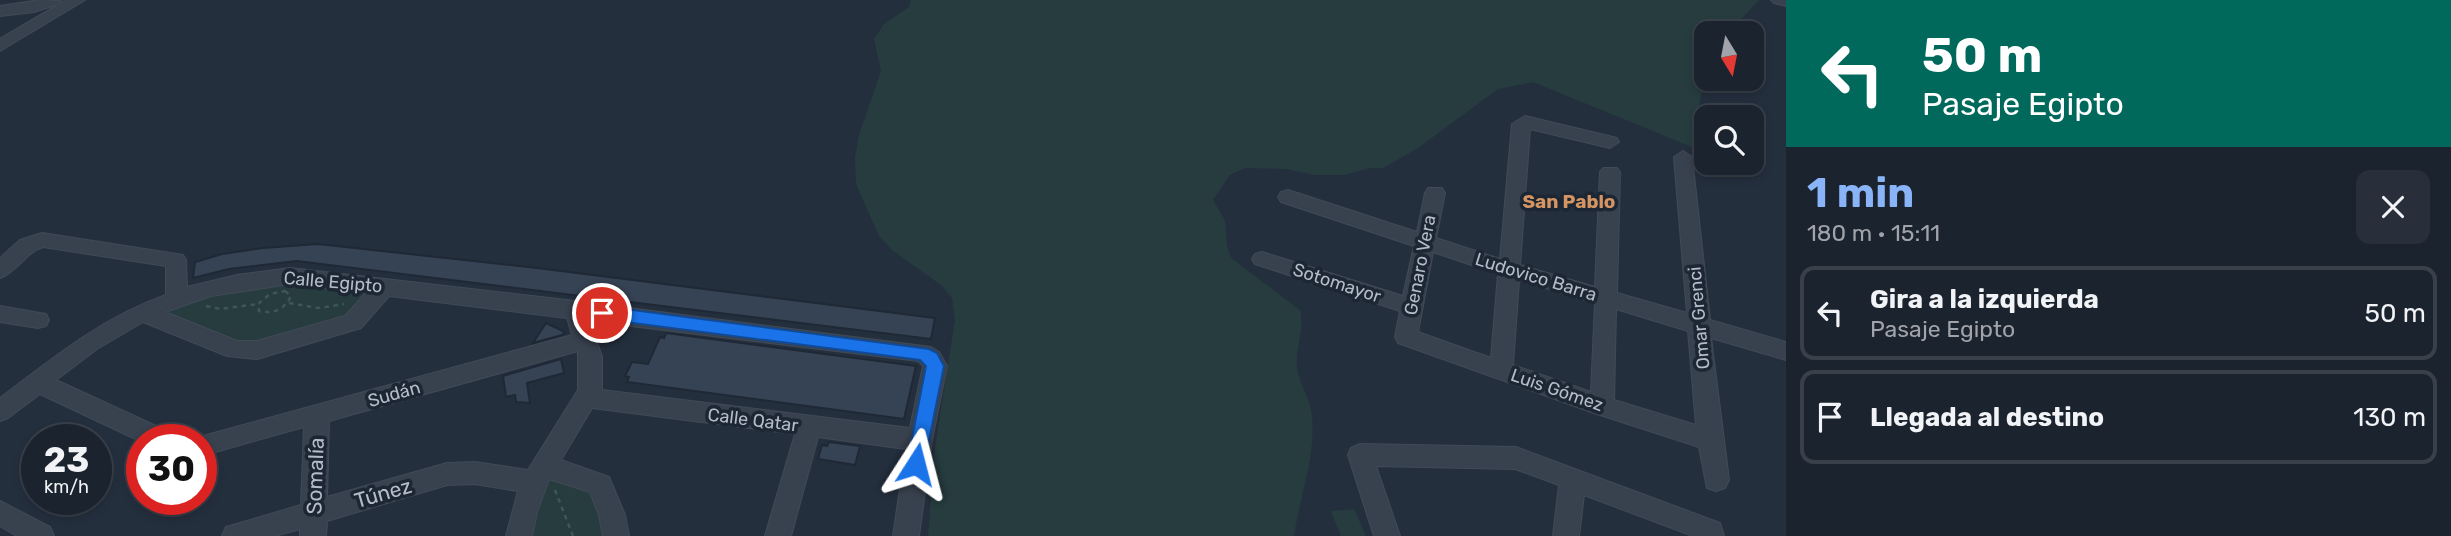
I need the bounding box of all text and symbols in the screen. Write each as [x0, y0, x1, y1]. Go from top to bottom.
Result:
north arrow [1694, 21, 1764, 91]
map controls [1694, 21, 1764, 175]
text: 50 m [1922, 26, 2042, 84]
icon: left [1807, 28, 1898, 119]
text: Pasaje Egipto [1922, 85, 2124, 123]
button: search [1694, 105, 1764, 175]
text: 1 min [1807, 168, 1914, 218]
button: close [2356, 170, 2430, 244]
district label: San Pablo [1523, 190, 1615, 213]
street label: Genaro Vera [1400, 213, 1440, 317]
text: 180 m · 15:11 [1807, 219, 1940, 247]
street label: Ludovico Barra [1473, 248, 1599, 306]
street label: Sotomayor [1290, 258, 1384, 308]
street label: Omar Grenci [1684, 266, 1714, 370]
street label: Calle Egipto [283, 267, 383, 297]
pin [572, 283, 632, 343]
text: Gira a la izquierda [1870, 284, 2099, 315]
icon: arrive [583, 294, 621, 332]
icon: left [1811, 294, 1849, 332]
text: 50 m [2365, 298, 2426, 329]
text: Pasaje Egipto [1870, 315, 2015, 343]
street label: Luis Gómez [1508, 364, 1606, 416]
street label: Sudán [365, 376, 423, 412]
icon: arrive [1811, 398, 1849, 436]
text: Llegada al destino [1870, 402, 2104, 433]
text: 130 m [2353, 402, 2426, 433]
street label: Calle Qatar [706, 404, 800, 436]
speed limit sign: 30 [126, 424, 217, 515]
position arrow [879, 427, 953, 501]
street label: Somalía [301, 437, 329, 515]
text: 23 [44, 439, 89, 481]
street label: Túnez [352, 473, 414, 513]
text: km/h [44, 476, 89, 498]

